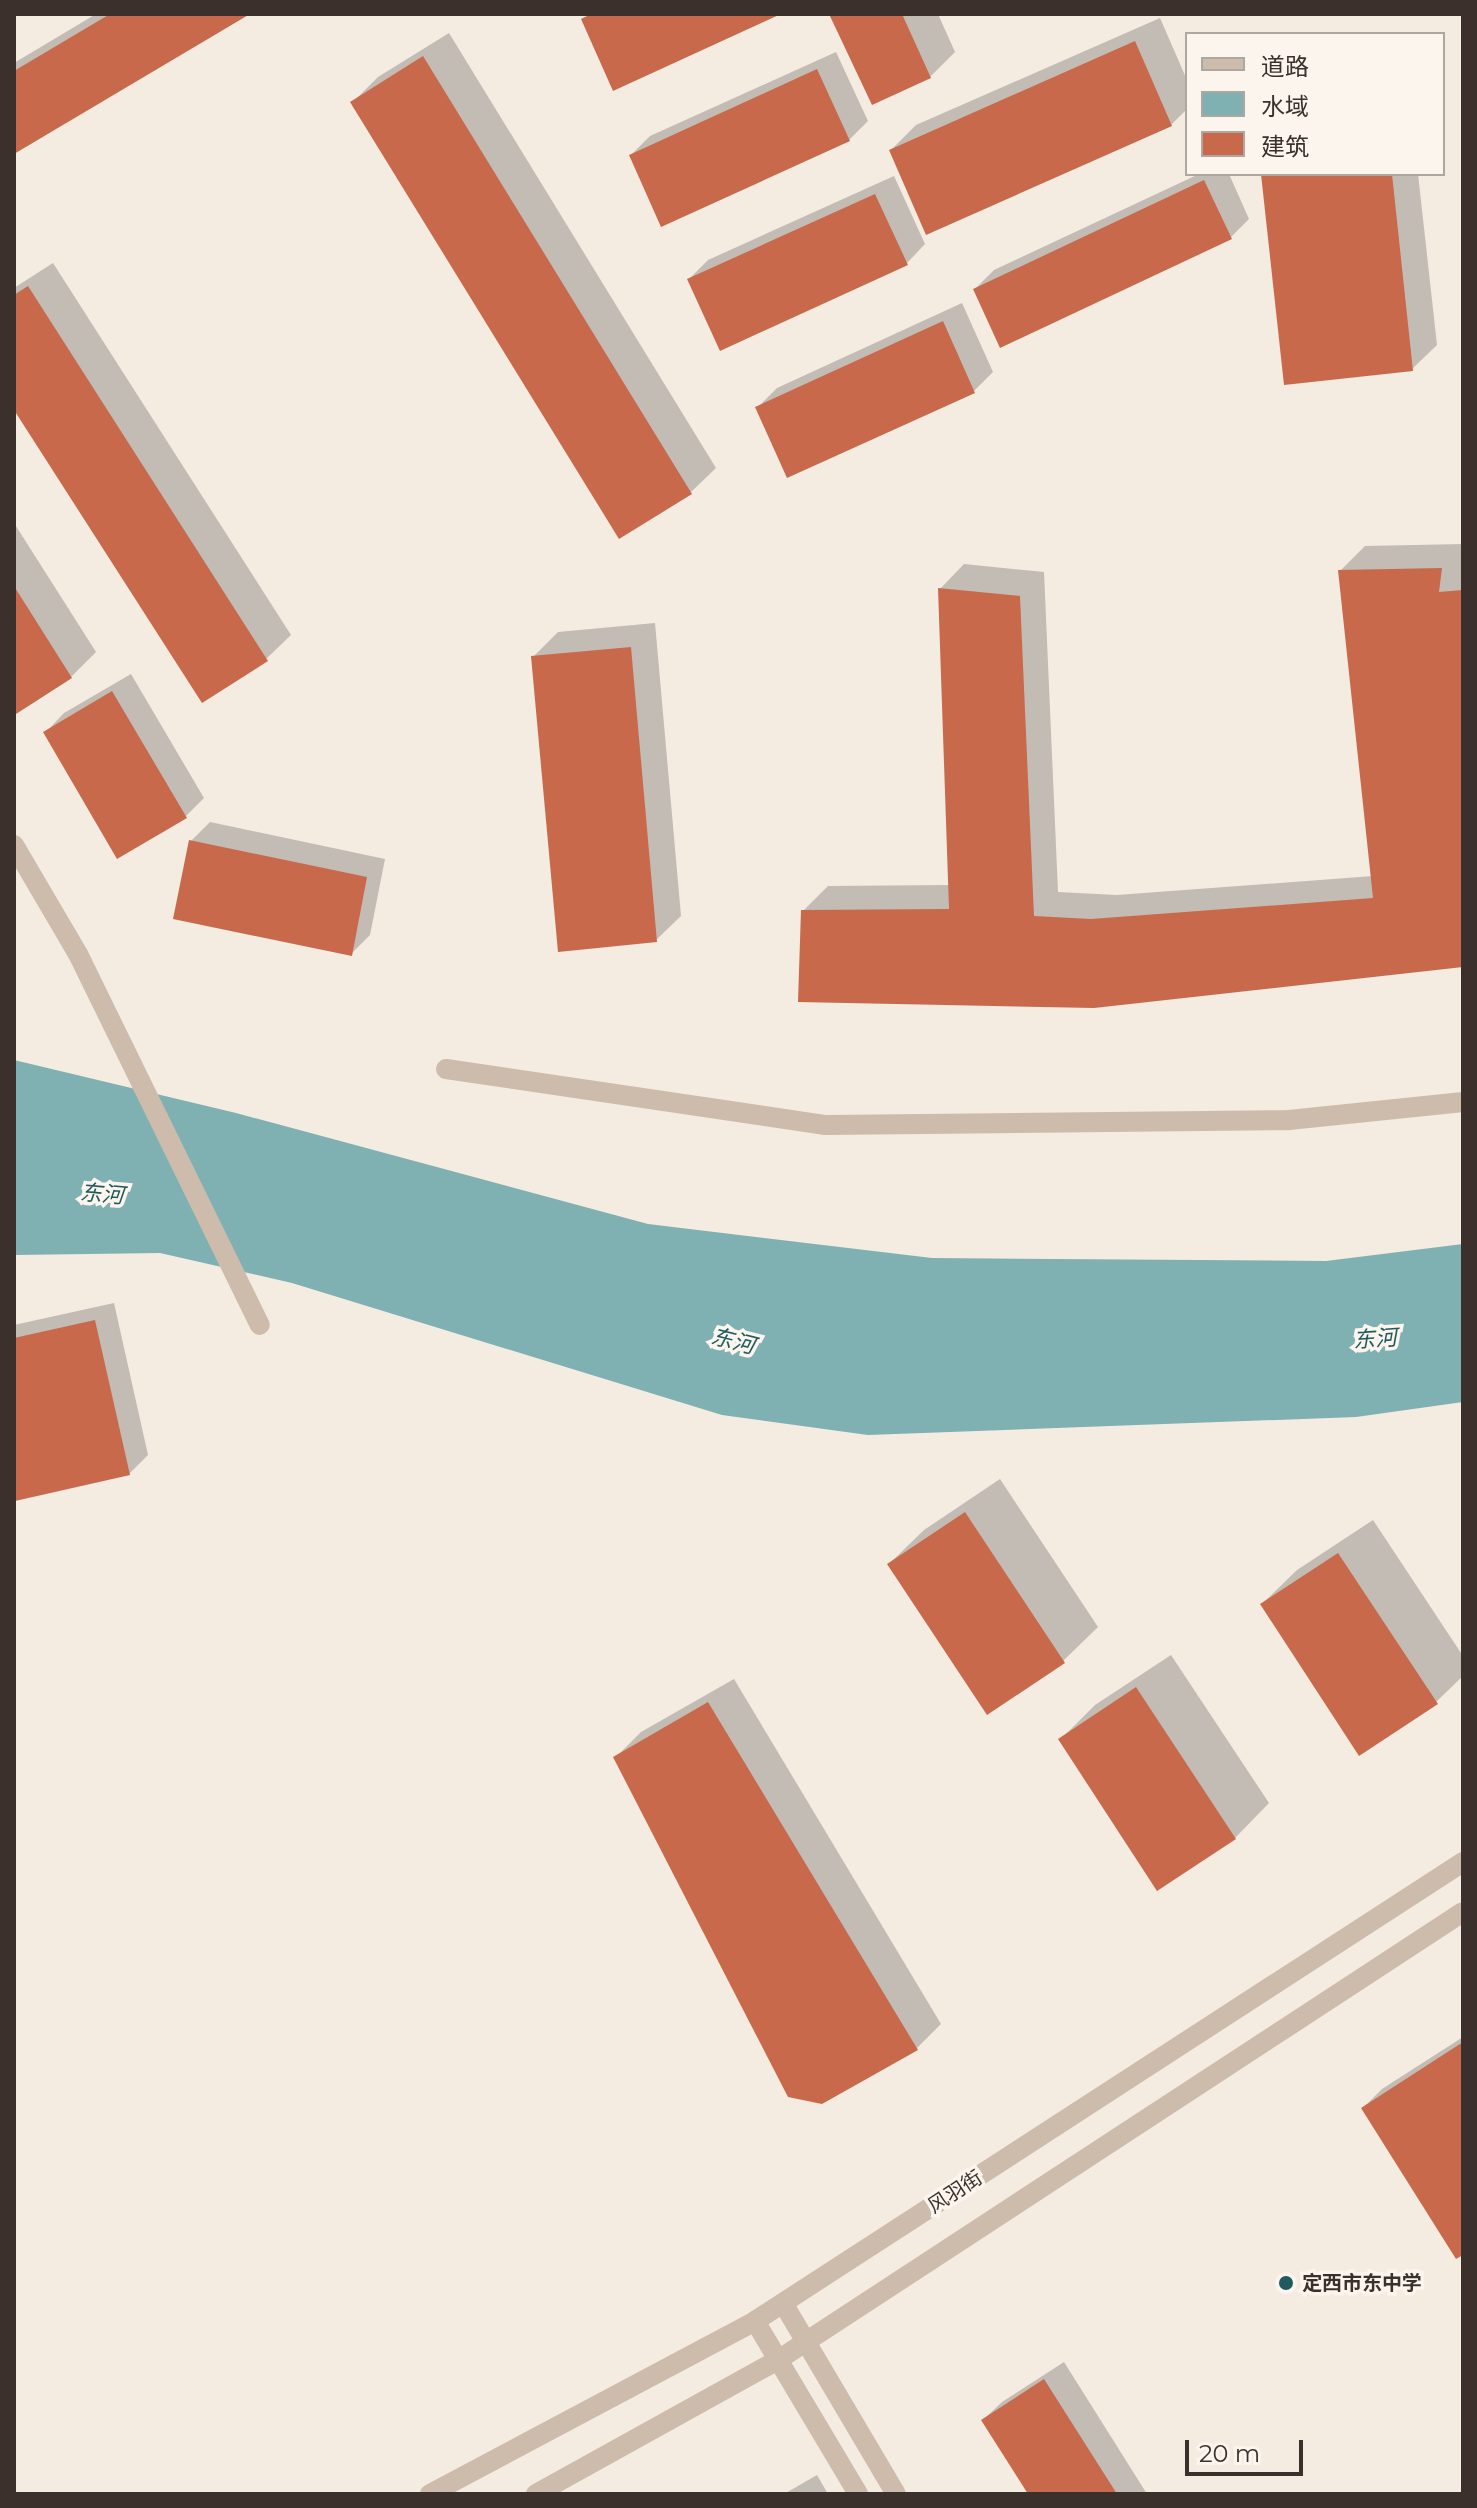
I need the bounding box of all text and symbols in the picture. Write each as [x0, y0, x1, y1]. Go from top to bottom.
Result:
legend [1185, 32, 1445, 176]
text: 道路 [1261, 52, 1309, 81]
text: 水域 [1261, 92, 1309, 121]
text: 建筑 [1261, 132, 1309, 161]
water label: 东河 [79, 1179, 125, 1209]
water label: 东河 [708, 1323, 758, 1359]
water label: 东河 [1352, 1324, 1398, 1354]
street label: 风羽街 [923, 2166, 987, 2218]
place label: 定西市东中学 [1302, 2271, 1422, 2295]
marker: 定西市东中学 [1277, 2274, 1295, 2292]
scale bar [1189, 2424, 1307, 2474]
text: 20 m [1199, 2439, 1260, 2468]

